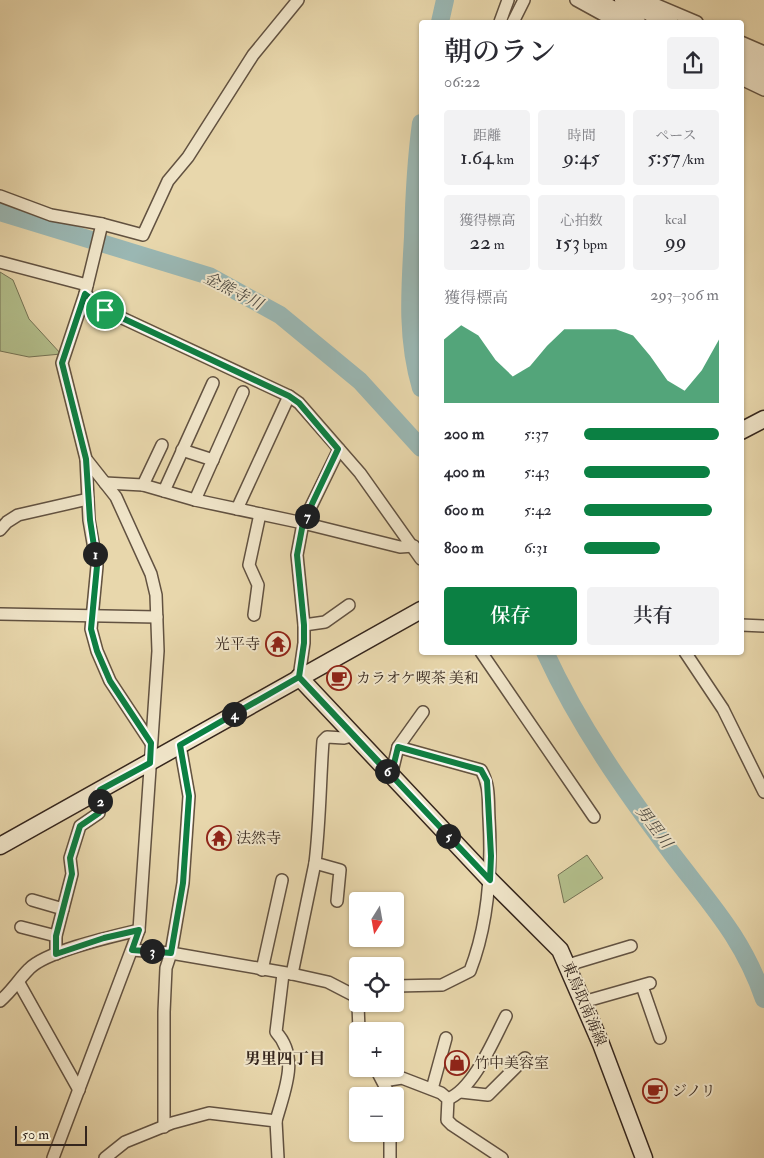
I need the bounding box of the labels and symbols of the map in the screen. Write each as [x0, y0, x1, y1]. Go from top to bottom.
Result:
water label: 金熊寺川 [200, 268, 268, 315]
pin [84, 289, 126, 331]
pin: 7 [294, 504, 320, 528]
pin: 1 [82, 542, 108, 566]
temple icon: 光平寺 [265, 631, 291, 657]
place label: 光平寺 [215, 635, 260, 654]
cafe icon: カラオケ喫茶 美和 [326, 665, 352, 691]
place label: カラオケ喫茶 美和 [356, 669, 479, 688]
pin: 4 [222, 702, 246, 726]
pin: 6 [374, 758, 400, 784]
pin: 2 [88, 788, 112, 814]
water label: 男里川 [632, 802, 678, 854]
pin: 5 [436, 824, 460, 848]
temple icon: 法然寺 [206, 825, 232, 851]
place label: 法然寺 [236, 829, 281, 848]
north arrow [349, 892, 404, 948]
pin: 3 [140, 938, 164, 964]
street label: 東鳥取南海線 [558, 959, 610, 1049]
district label: 男里四丁目 [245, 1049, 325, 1069]
shop icon: 竹中美容室 [444, 1050, 470, 1076]
place label: 竹中美容室 [474, 1054, 549, 1073]
cafe icon: ジノリ [642, 1078, 668, 1104]
place label: ジノリ [672, 1082, 716, 1101]
scale bar [15, 1123, 88, 1146]

